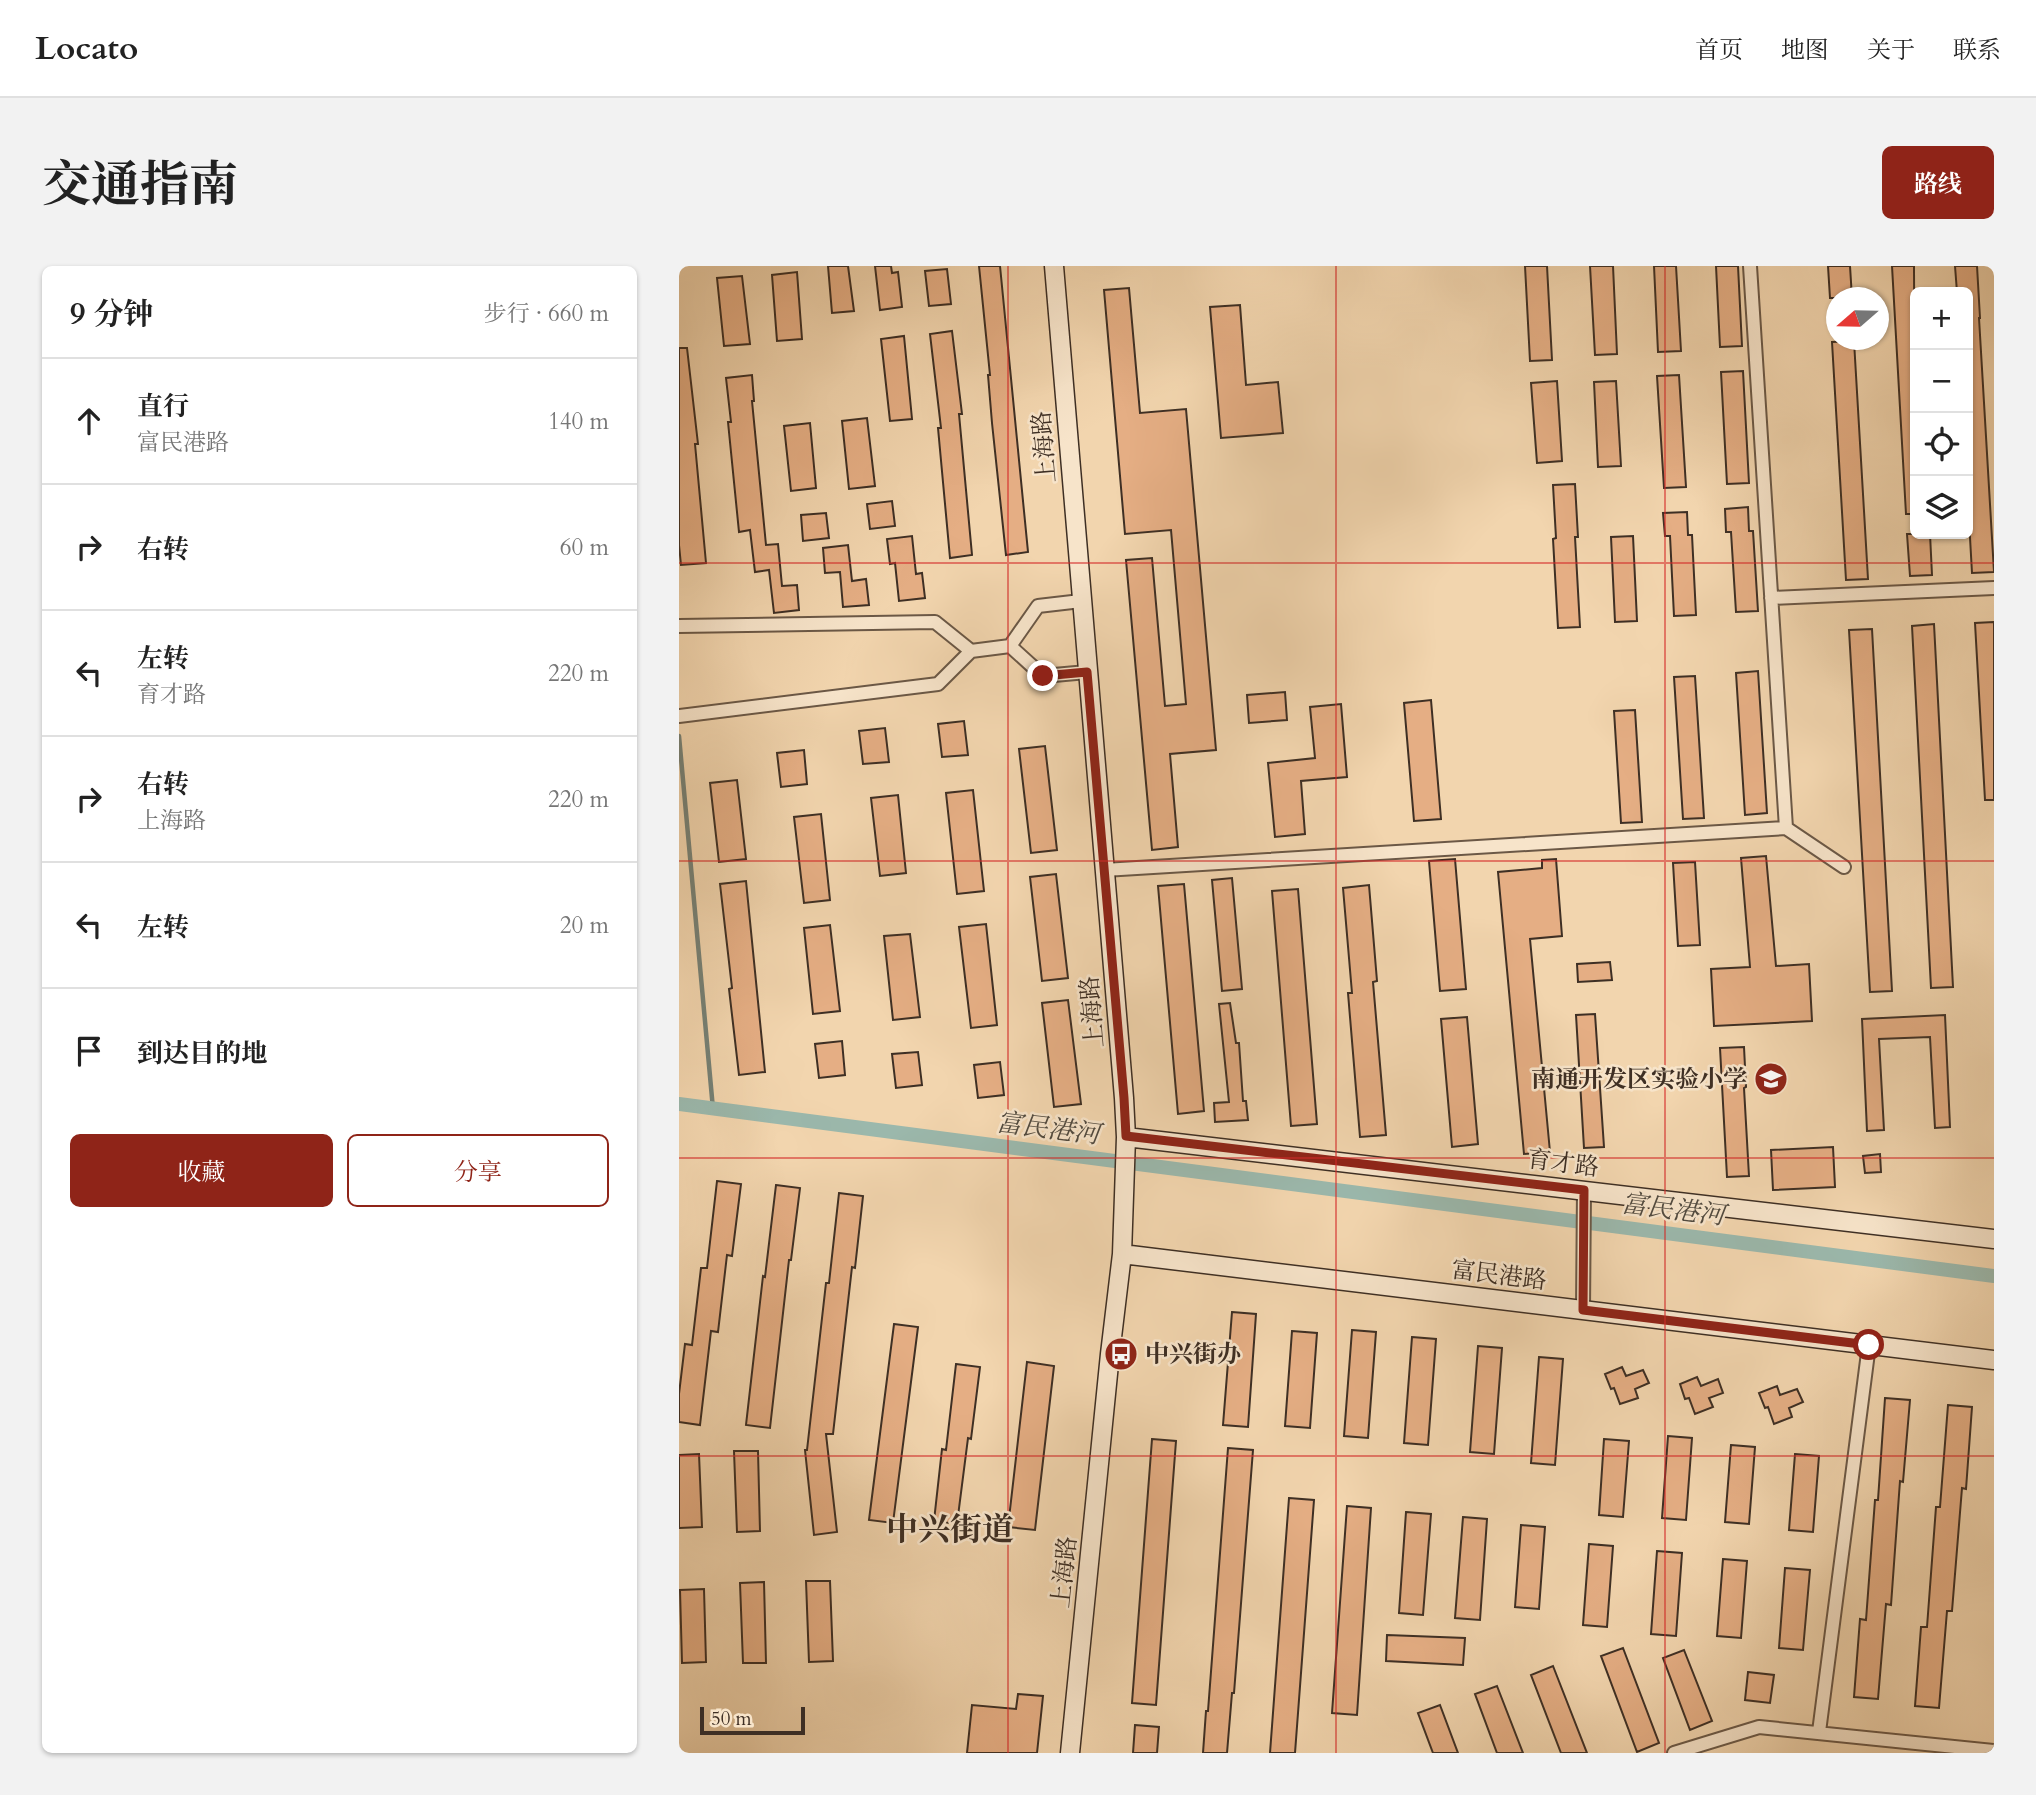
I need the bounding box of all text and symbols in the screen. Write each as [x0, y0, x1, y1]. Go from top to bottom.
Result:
text: Locato [35, 26, 138, 71]
text: 首页 [1695, 34, 1743, 67]
text: 地图 [1781, 34, 1829, 67]
text: 关于 [1867, 34, 1915, 67]
text: 联系 [1953, 34, 2001, 67]
button: 路线 [1882, 146, 1994, 219]
text: 交通指南 [42, 152, 238, 219]
north arrow [1826, 287, 1889, 350]
map controls [1910, 287, 1973, 539]
button: + [1910, 287, 1973, 350]
text: 9 分钟 [70, 294, 153, 335]
text: 步行 · 660 m [484, 298, 609, 329]
button: − [1910, 350, 1973, 413]
text: 直行 [137, 389, 189, 424]
icon: ahead [70, 402, 108, 440]
text: 140 m [548, 406, 609, 437]
street label: 上海路 [1025, 410, 1064, 484]
button: locate [1910, 413, 1973, 476]
text: 富民港路 [137, 427, 229, 458]
button: layers [1910, 476, 1973, 539]
icon: right [70, 528, 108, 566]
text: 右转 [137, 532, 189, 567]
text: 60 m [560, 532, 609, 563]
text: 左转 [137, 641, 189, 676]
icon: left [70, 654, 108, 692]
text: 220 m [548, 658, 609, 689]
route end [1027, 660, 1058, 691]
text: 育才路 [137, 679, 206, 710]
text: 右转 [137, 767, 189, 802]
icon: right [70, 780, 108, 818]
text: 220 m [548, 784, 609, 815]
text: 上海路 [137, 805, 206, 836]
icon: left [70, 906, 108, 944]
text: 左转 [137, 910, 189, 945]
text: 20 m [560, 910, 609, 941]
street label: 上海路 [1073, 975, 1112, 1049]
icon: arrive [70, 1032, 108, 1070]
text: 到达目的地 [137, 1036, 267, 1071]
school or university icon: 南通开发区实验小学 [1752, 1060, 1790, 1098]
place label: 南通开发区实验小学 [1531, 1063, 1747, 1096]
water label: 富民港河 [994, 1105, 1106, 1153]
button: 收藏 [70, 1134, 333, 1207]
button: 分享 [347, 1134, 609, 1207]
street label: 育才路 [1525, 1143, 1601, 1184]
water label: 富民港河 [1619, 1186, 1731, 1234]
street label: 富民港路 [1449, 1253, 1549, 1298]
route start [1853, 1329, 1884, 1360]
bus stop icon: 中兴街办 [1102, 1335, 1140, 1373]
place label: 中兴街办 [1145, 1338, 1241, 1371]
district label: 中兴街道 [886, 1508, 1014, 1552]
street label: 上海路 [1044, 1535, 1085, 1610]
scale bar [700, 1704, 805, 1736]
text: 50 m [711, 1706, 752, 1732]

